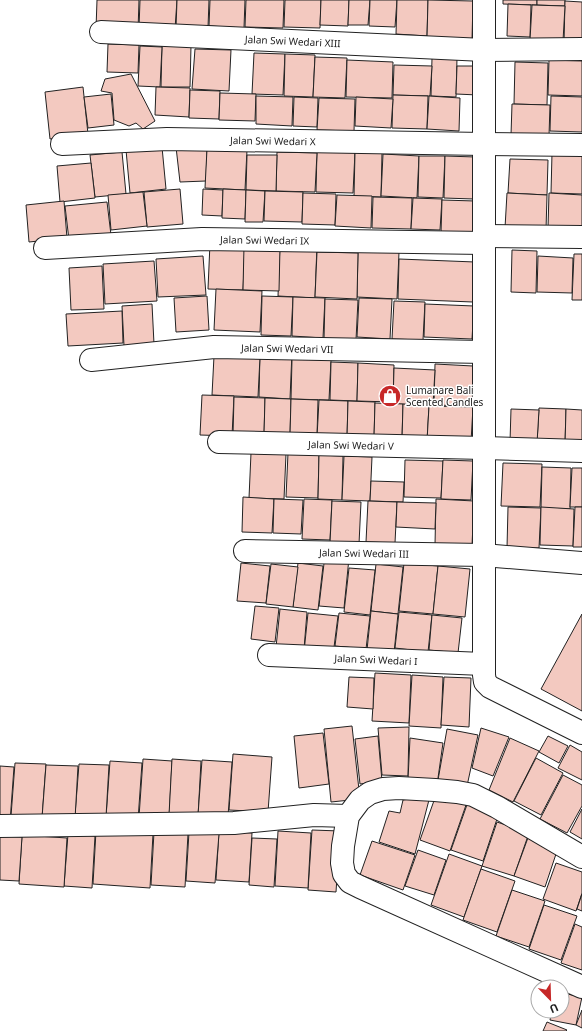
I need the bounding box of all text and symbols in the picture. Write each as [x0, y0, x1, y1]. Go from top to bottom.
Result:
street label: Jalan Swi Wedari XIII [244, 32, 341, 50]
street label: Jalan Swi Wedari X [229, 133, 316, 148]
street label: Jalan Swi Wedari IX [219, 232, 310, 248]
street label: Jalan Swi Wedari VII [240, 340, 334, 356]
shop icon: Lumanare Bali Scented Candles [377, 383, 403, 409]
place label: Lumanare Bali Scented Candles [406, 383, 484, 409]
street label: Jalan Swi Wedari V [307, 437, 394, 453]
street label: Jalan Swi Wedari III [318, 545, 409, 561]
street label: Jalan Swi Wedari I [333, 651, 418, 668]
north arrow [530, 979, 570, 1019]
text: U [547, 1000, 561, 1017]

